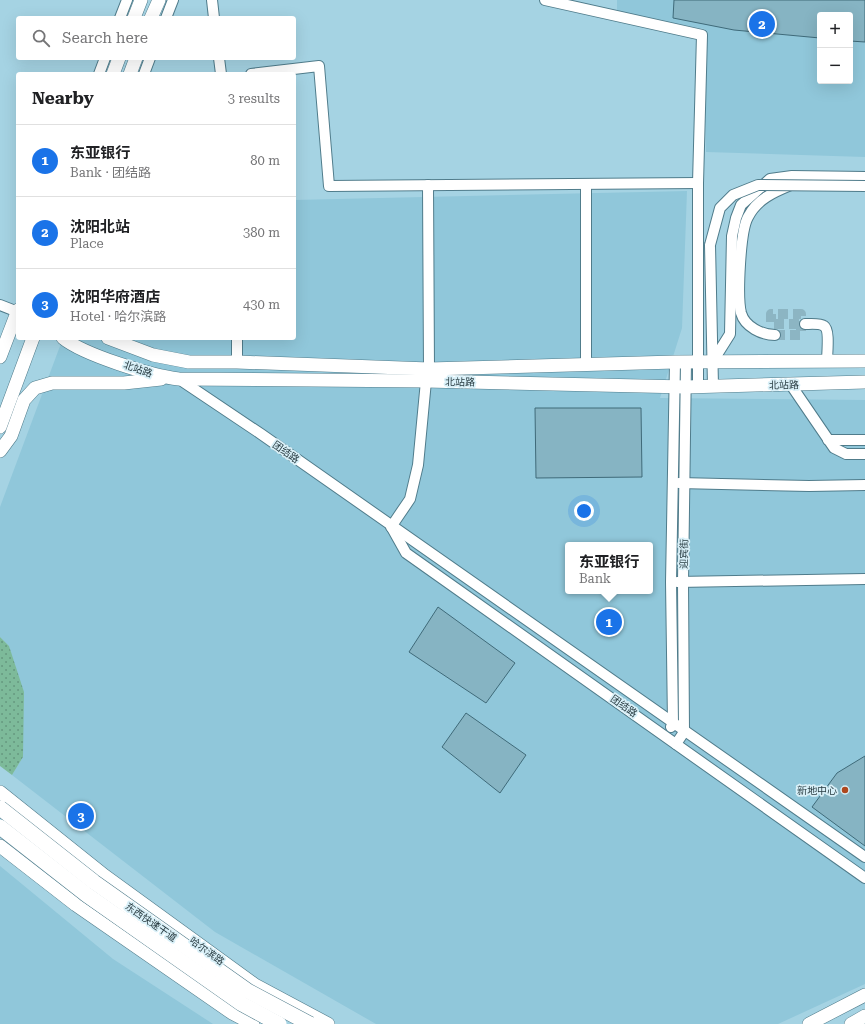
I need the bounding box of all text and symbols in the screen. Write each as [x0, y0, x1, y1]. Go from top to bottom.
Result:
pin: 2 [749, 9, 775, 39]
map controls [817, 12, 853, 84]
button: + [817, 12, 853, 48]
search box [16, 16, 296, 60]
icon: search [30, 27, 52, 49]
text: Search here [62, 29, 148, 47]
button: − [817, 48, 853, 84]
text: Nearby [32, 88, 94, 108]
text: 3 results [228, 91, 280, 106]
text: 东亚银行 [70, 144, 130, 162]
text: 1 [41, 153, 49, 168]
text: 80 m [250, 153, 280, 168]
text: Bank · 团结路 [70, 165, 151, 180]
text: 沈阳北站 [70, 218, 130, 236]
text: 2 [41, 225, 49, 240]
text: 380 m [243, 225, 280, 240]
text: Place [70, 236, 104, 251]
text: 沈阳华府酒店 [70, 288, 160, 306]
text: 3 [41, 297, 49, 312]
text: 430 m [243, 297, 280, 312]
text: Hotel · 哈尔滨路 [70, 309, 166, 324]
street label: 北站路 [122, 359, 154, 379]
street label: 北站路 [445, 376, 475, 388]
street label: 北站路 [769, 379, 799, 391]
street label: 团结路 [271, 439, 301, 465]
your location [574, 501, 594, 521]
street label: 迎宾街 [678, 539, 690, 569]
popup [565, 542, 653, 594]
text: 东亚银行 [579, 553, 639, 571]
text: Bank [579, 571, 611, 586]
pin: 1 [596, 607, 622, 637]
street label: 团结路 [609, 693, 639, 719]
place label: 新地中心 [797, 785, 837, 796]
marker: 新地中心 [840, 785, 850, 795]
pin: 3 [68, 801, 94, 831]
street label: 东西快速干道 [123, 900, 179, 944]
street label: 哈尔滨路 [188, 935, 226, 967]

